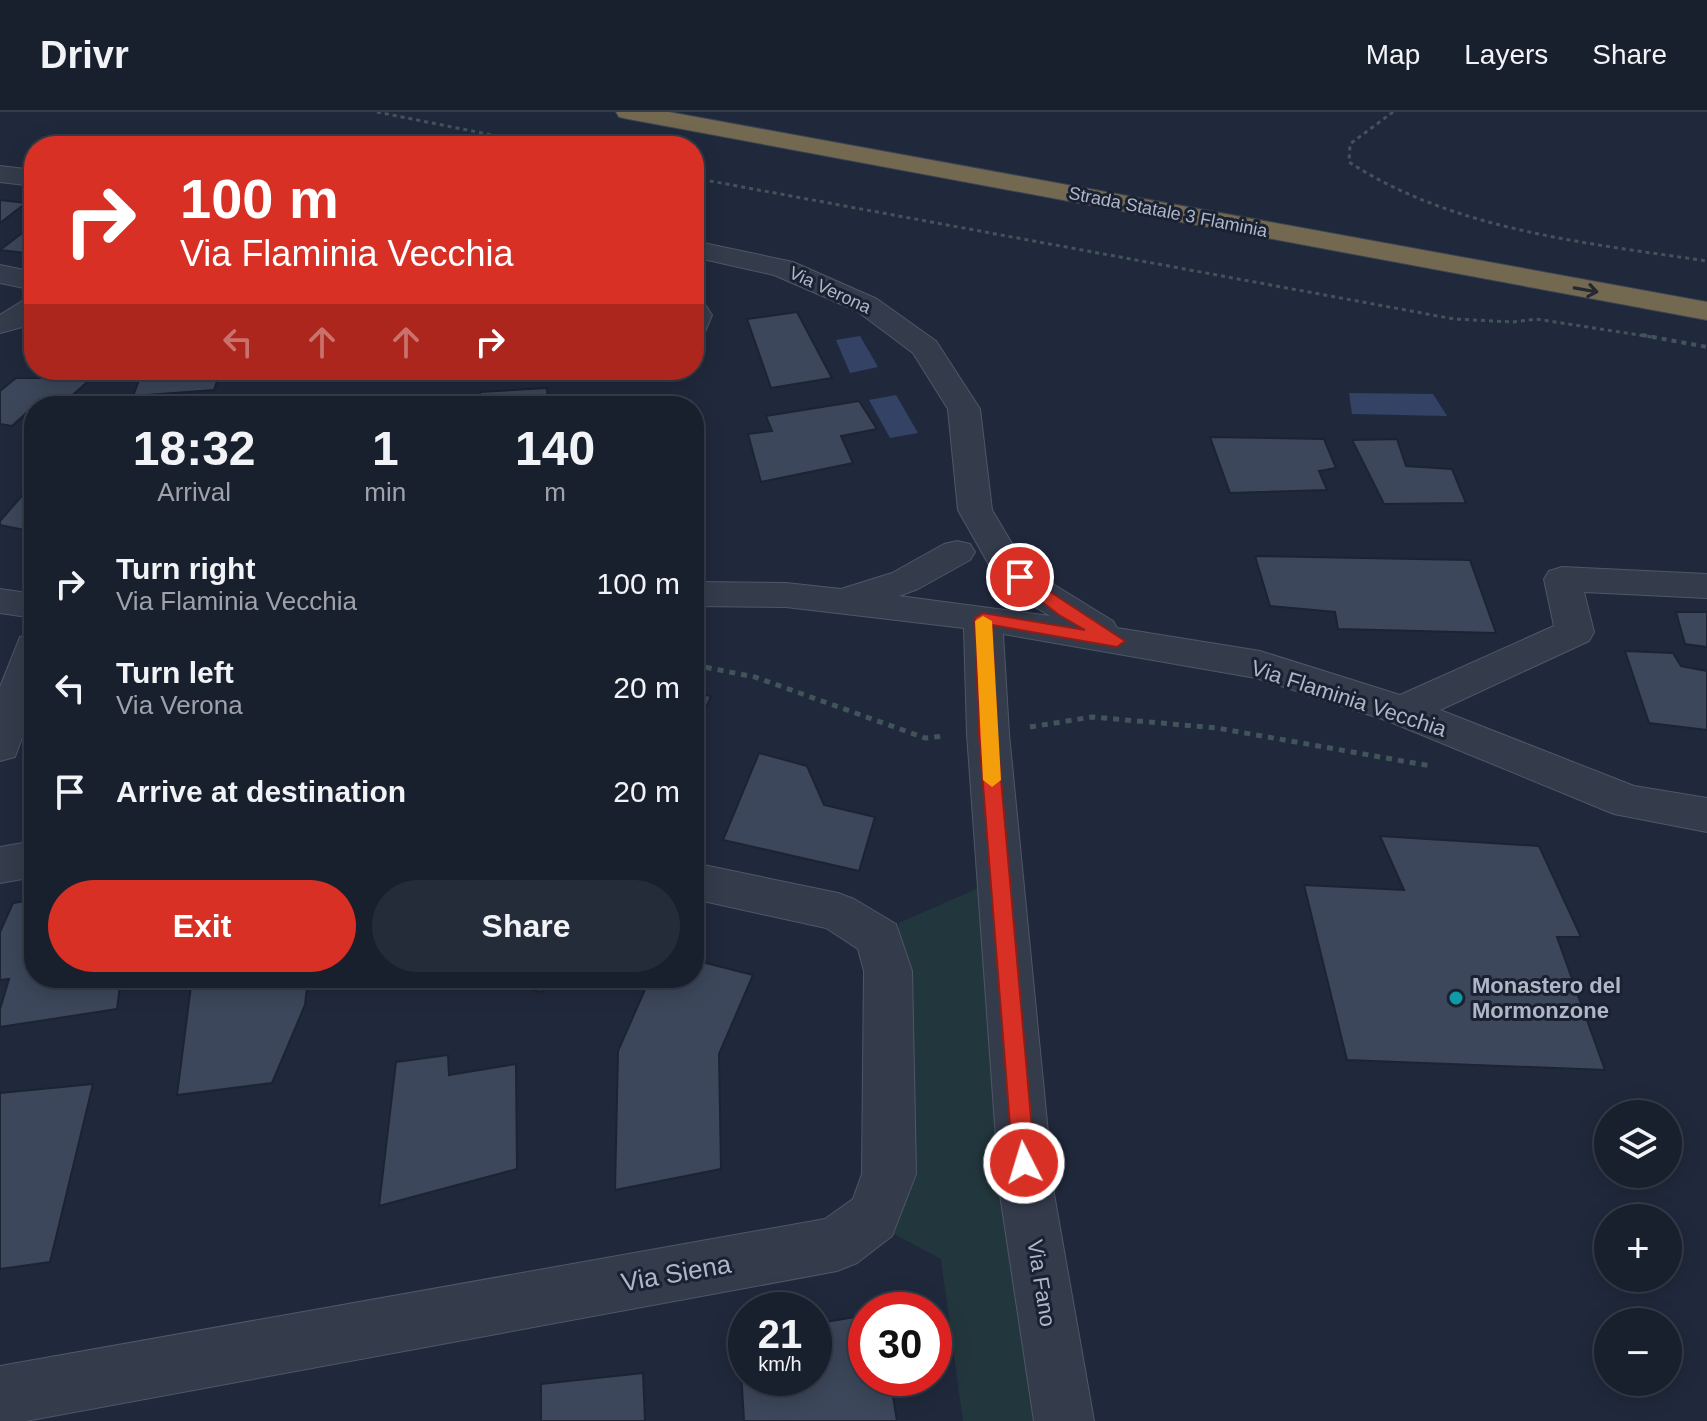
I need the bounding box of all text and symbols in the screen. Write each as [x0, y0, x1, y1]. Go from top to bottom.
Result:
text: Drivr [40, 34, 129, 76]
text: Map [1366, 39, 1420, 70]
text: Layers [1464, 39, 1548, 70]
text: Share [1592, 39, 1667, 70]
text: 100 m [180, 167, 339, 230]
icon: right [48, 168, 152, 272]
street label: Strada Statale 3 Flaminia [1067, 183, 1270, 241]
text: Via Flaminia Vecchia [180, 233, 514, 274]
street label: Via Verona [786, 262, 875, 318]
one-way arrow [1573, 283, 1598, 298]
icon: left [216, 320, 260, 364]
icon: ahead [300, 320, 344, 364]
icon: ahead [384, 320, 428, 364]
icon: right [468, 320, 512, 364]
text: 18:32 [133, 422, 256, 475]
text: 1 [372, 422, 399, 475]
text: 140 [515, 422, 595, 475]
text: Arrival [157, 477, 231, 507]
text: min [364, 477, 406, 507]
text: m [544, 477, 566, 507]
pin [986, 543, 1054, 611]
text: Turn right [116, 552, 255, 585]
icon: arrive [998, 555, 1042, 599]
icon: right [48, 562, 92, 606]
text: 100 m [597, 567, 680, 600]
text: Via Flaminia Vecchia [116, 586, 357, 616]
street label: Via Flaminia Vecchia [1248, 655, 1450, 742]
text: Turn left [116, 656, 234, 689]
icon: left [48, 666, 92, 710]
text: 20 m [613, 671, 680, 704]
text: Via Verona [116, 690, 243, 720]
icon: arrive [48, 770, 92, 814]
text: Arrive at destination [116, 775, 406, 808]
text: 20 m [613, 775, 680, 808]
button: Exit [48, 880, 356, 972]
button: Share [372, 880, 680, 972]
place label: Monastero del Mormonzone [1472, 973, 1621, 1023]
marker: Monastero del Mormonzone [1447, 989, 1465, 1007]
map controls [1594, 1100, 1682, 1396]
button: layers [1594, 1100, 1682, 1188]
position arrow [982, 1121, 1066, 1205]
button: + [1594, 1204, 1682, 1292]
street label: Via Fano [1022, 1238, 1061, 1328]
street label: Via Siena [619, 1249, 734, 1297]
speed limit sign: 30 [848, 1292, 952, 1396]
button: − [1594, 1308, 1682, 1396]
text: 21 [758, 1312, 802, 1356]
text: km/h [758, 1353, 802, 1375]

